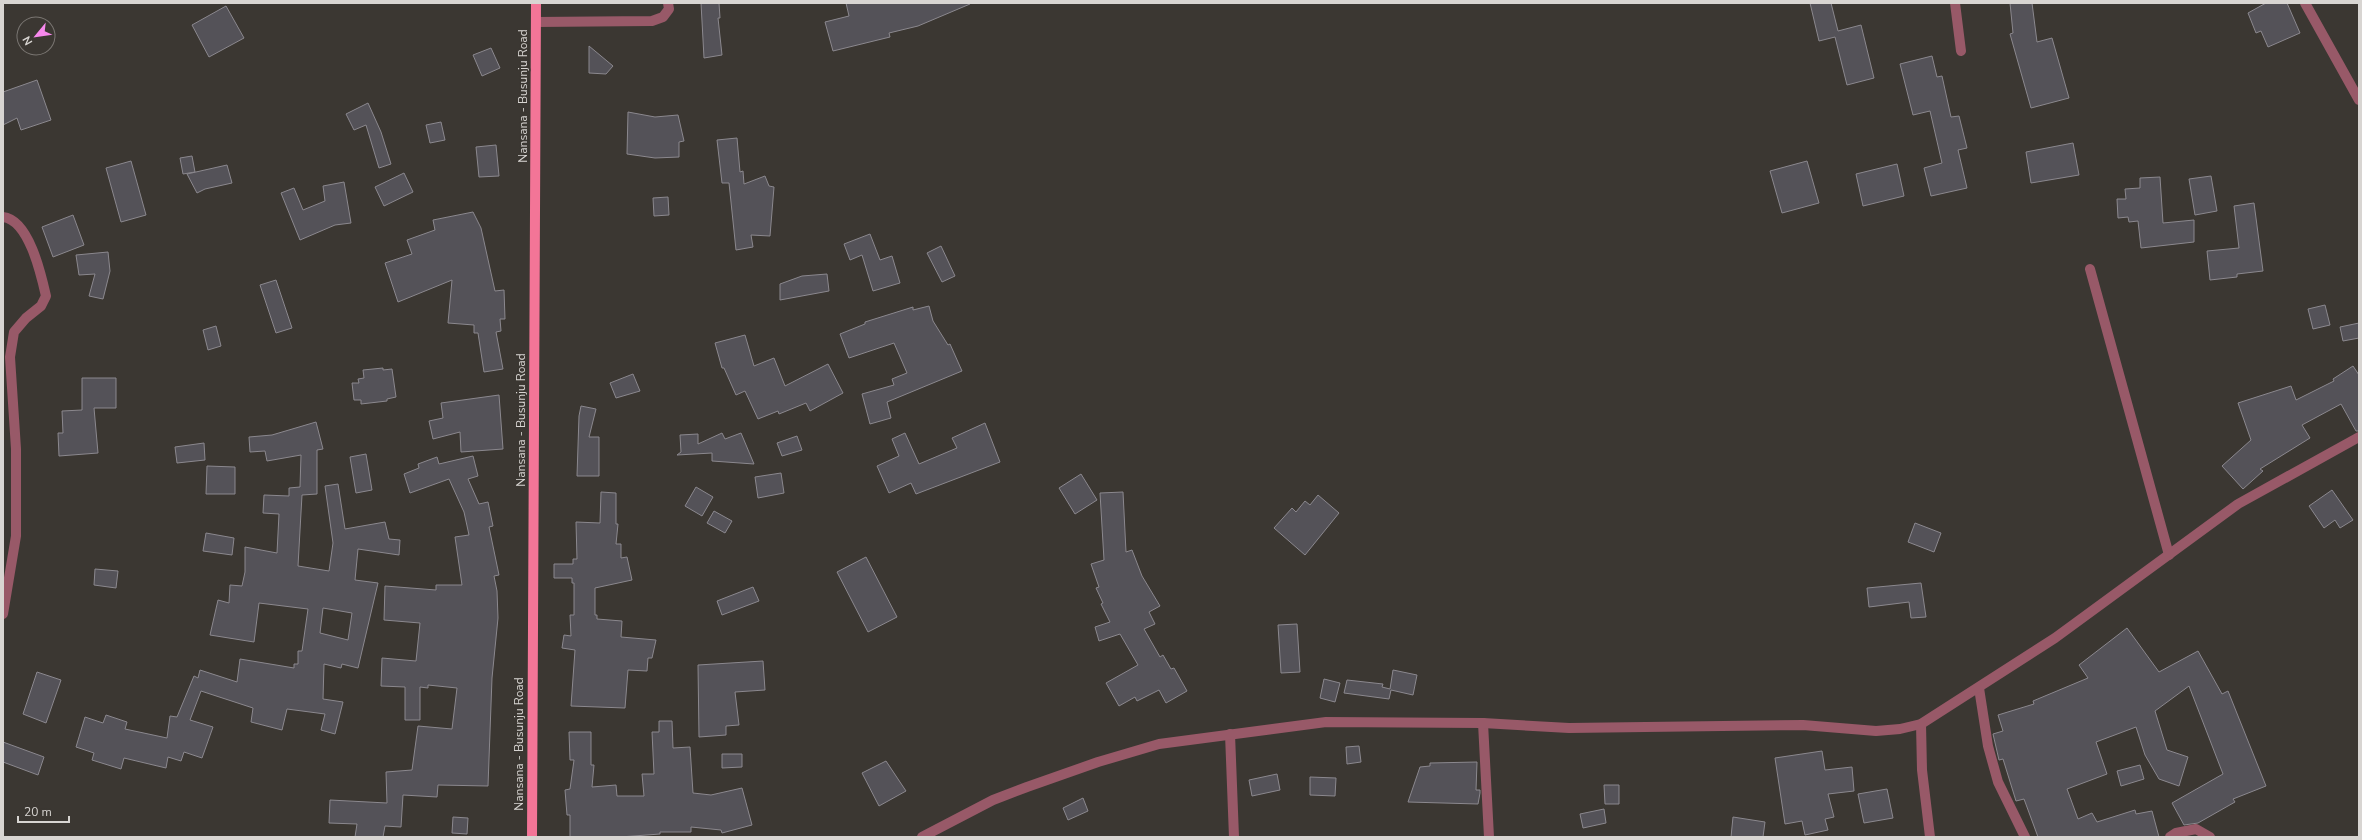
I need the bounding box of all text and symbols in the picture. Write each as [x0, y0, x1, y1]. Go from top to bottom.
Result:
north arrow [16, 16, 56, 56]
street label: Nansana - Busunju Road [515, 29, 531, 163]
text: N [19, 33, 36, 48]
street label: Nansana - Busunju Road [513, 353, 529, 487]
street label: Nansana - Busunju Road [511, 677, 527, 811]
scale bar [18, 798, 69, 824]
text: 20 m [24, 804, 52, 820]

